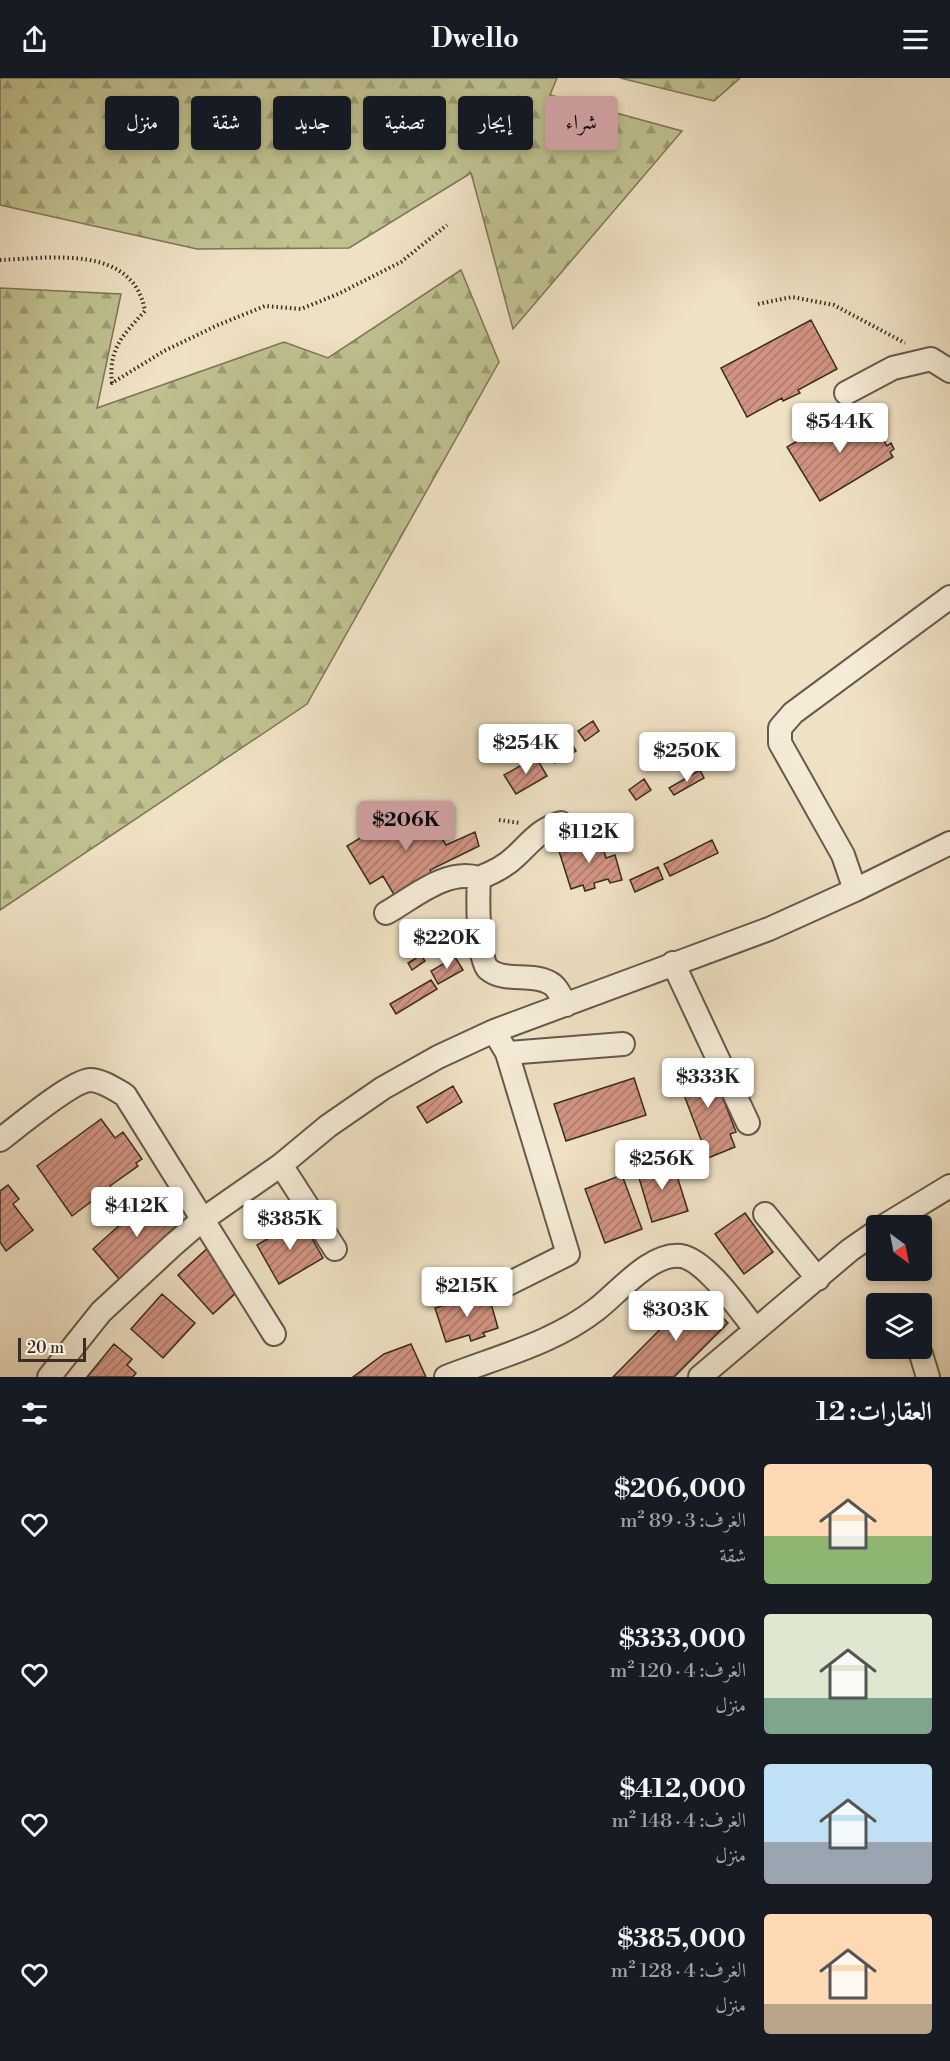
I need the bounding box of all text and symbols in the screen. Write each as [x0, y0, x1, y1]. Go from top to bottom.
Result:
text: Dwello [431, 22, 519, 56]
icon: share [18, 23, 51, 56]
icon: menu [899, 23, 932, 56]
chip: منزل [105, 96, 179, 150]
chip: شقة [191, 96, 261, 150]
chip: جديد [273, 96, 351, 150]
chip: تصفية [363, 96, 446, 150]
chip: إيجار [458, 96, 533, 150]
chip: شراء [545, 96, 618, 150]
pin: $544K [798, 403, 882, 454]
text: $544K [806, 410, 874, 435]
pin: $254K [484, 724, 568, 775]
text: $254K [493, 731, 559, 756]
pin: $250K [645, 732, 729, 783]
text: $250K [653, 739, 721, 764]
pin: $206K [364, 801, 448, 852]
text: $206K [372, 808, 440, 833]
pin: $112K [547, 813, 631, 864]
text: $112K [559, 820, 619, 845]
pin: $220K [405, 919, 489, 970]
text: $220K [413, 926, 481, 951]
pin: $333K [666, 1058, 750, 1109]
text: $333K [676, 1065, 740, 1090]
pin: $256K [620, 1140, 704, 1191]
text: $256K [629, 1147, 695, 1172]
pin: $412K [95, 1187, 179, 1238]
text: $412K [105, 1194, 169, 1219]
pin: $385K [248, 1200, 332, 1251]
text: $385K [257, 1207, 323, 1232]
north arrow [866, 1215, 932, 1281]
map controls [866, 1215, 932, 1359]
pin: $215K [425, 1267, 509, 1318]
text: $215K [436, 1274, 498, 1299]
pin: $303K [634, 1291, 718, 1342]
button: layers [866, 1293, 932, 1359]
text: $303K [643, 1298, 709, 1323]
scale bar [18, 1335, 86, 1362]
text: 20 m [27, 1338, 64, 1358]
text: العقارات: 12 [816, 1396, 932, 1428]
icon: filters [18, 1397, 51, 1430]
text: $206,000 [614, 1473, 746, 1505]
icon: home [812, 1488, 884, 1560]
icon: heart [18, 1508, 51, 1541]
text: الغرف: 3 · 89 m² [620, 1509, 746, 1534]
text: شقة [720, 1544, 746, 1569]
text: $333,000 [619, 1623, 746, 1655]
icon: home [812, 1638, 884, 1710]
icon: heart [18, 1658, 51, 1691]
text: الغرف: 4 · 120 m² [610, 1659, 746, 1684]
text: منزل [715, 1694, 746, 1719]
text: $412,000 [619, 1773, 746, 1805]
icon: home [812, 1788, 884, 1860]
icon: heart [18, 1808, 51, 1841]
text: الغرف: 4 · 148 m² [612, 1809, 746, 1834]
text: منزل [715, 1844, 746, 1869]
text: $385,000 [618, 1923, 746, 1955]
icon: home [812, 1938, 884, 2010]
icon: heart [18, 1958, 51, 1991]
text: الغرف: 4 · 128 m² [611, 1959, 746, 1984]
text: منزل [715, 1994, 746, 2019]

